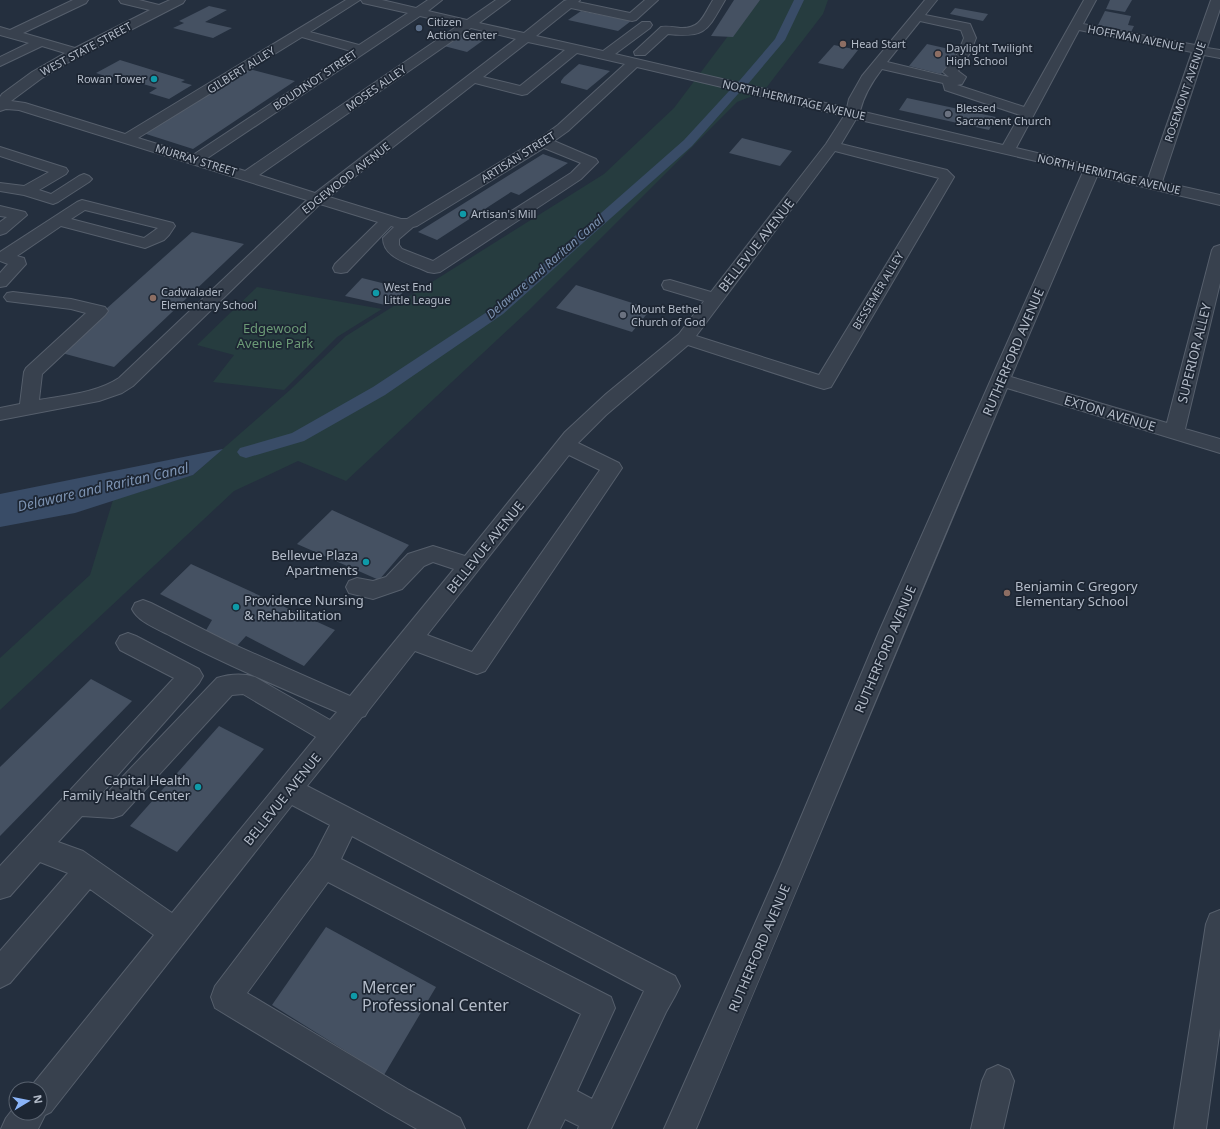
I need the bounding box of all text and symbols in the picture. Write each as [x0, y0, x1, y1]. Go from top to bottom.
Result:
place label: Citizen Action Center [427, 14, 498, 42]
street label: WEST STATE STREET [37, 18, 134, 79]
street label: HOFFMAN AVENUE [1086, 21, 1186, 54]
marker: Citizen Action Center [414, 23, 424, 33]
place label: Head Start [851, 36, 906, 51]
marker: Head Start [838, 39, 848, 49]
place label: Daylight Twilight High School [946, 40, 1032, 68]
street label: ROSEMONT AVENUE [1160, 40, 1209, 144]
street label: GILBERT ALLEY [204, 42, 278, 96]
street label: BOUDINOT STREET [270, 46, 360, 113]
marker: Daylight Twilight High School [933, 49, 943, 59]
street label: MOSES ALLEY [343, 61, 410, 114]
place label: Rowan Tower [77, 71, 146, 86]
marker: Rowan Tower [149, 74, 159, 84]
street label: NORTH HERMITAGE AVENUE [721, 76, 867, 123]
place label: Blessed Sacrament Church [956, 100, 1051, 128]
marker: Blessed Sacrament Church [943, 109, 953, 119]
street label: ARTISAN STREET [478, 128, 558, 186]
street label: EDGEWOOD AVENUE [298, 138, 393, 217]
street label: MURRAY STREET [154, 140, 239, 179]
street label: NORTH HERMITAGE AVENUE [1036, 150, 1182, 197]
street label: BELLEVUE AVENUE [714, 195, 798, 295]
place label: Artisan's Mill [471, 206, 536, 221]
marker: Artisan's Mill [458, 209, 468, 219]
water label: Delaware and Raritan Canal [482, 210, 608, 322]
street label: BESSEMER ALLEY [848, 248, 907, 332]
place label: West End Little League [384, 279, 450, 307]
place label: Cadwalader Elementary School [161, 284, 257, 312]
street label: RUTHERFORD AVENUE [978, 285, 1048, 419]
marker: West End Little League [371, 288, 381, 298]
marker: Cadwalader Elementary School [148, 293, 158, 303]
place label: Mount Bethel Church of God [631, 301, 706, 329]
street label: SUPERIOR ALLEY [1173, 301, 1215, 405]
marker: Mount Bethel Church of God [618, 310, 628, 320]
park label: Edgewood Avenue Park [237, 319, 313, 352]
street label: EXTON AVENUE [1062, 391, 1158, 435]
water label: Delaware and Raritan Canal [15, 457, 191, 515]
street label: BELLEVUE AVENUE [442, 497, 528, 597]
place label: Bellevue Plaza Apartments [271, 546, 358, 579]
marker: Bellevue Plaza Apartments [361, 557, 371, 567]
place label: Benjamin C Gregory Elementary School [1015, 577, 1138, 610]
street label: RUTHERFORD AVENUE [850, 582, 920, 716]
marker: Benjamin C Gregory Elementary School [1002, 588, 1012, 598]
place label: Providence Nursing & Rehabilitation [244, 591, 364, 624]
marker: Providence Nursing & Rehabilitation [231, 602, 241, 612]
street label: BELLEVUE AVENUE [239, 749, 325, 849]
place label: Capital Health Family Health Center [62, 771, 191, 804]
marker: Capital Health Family Health Center [193, 782, 203, 792]
street label: RUTHERFORD AVENUE [724, 881, 794, 1015]
place label: Mercer Professional Center [362, 976, 509, 1016]
marker: Mercer Professional Center [349, 991, 359, 1001]
north arrow [8, 1081, 48, 1121]
text: N [30, 1093, 47, 1105]

